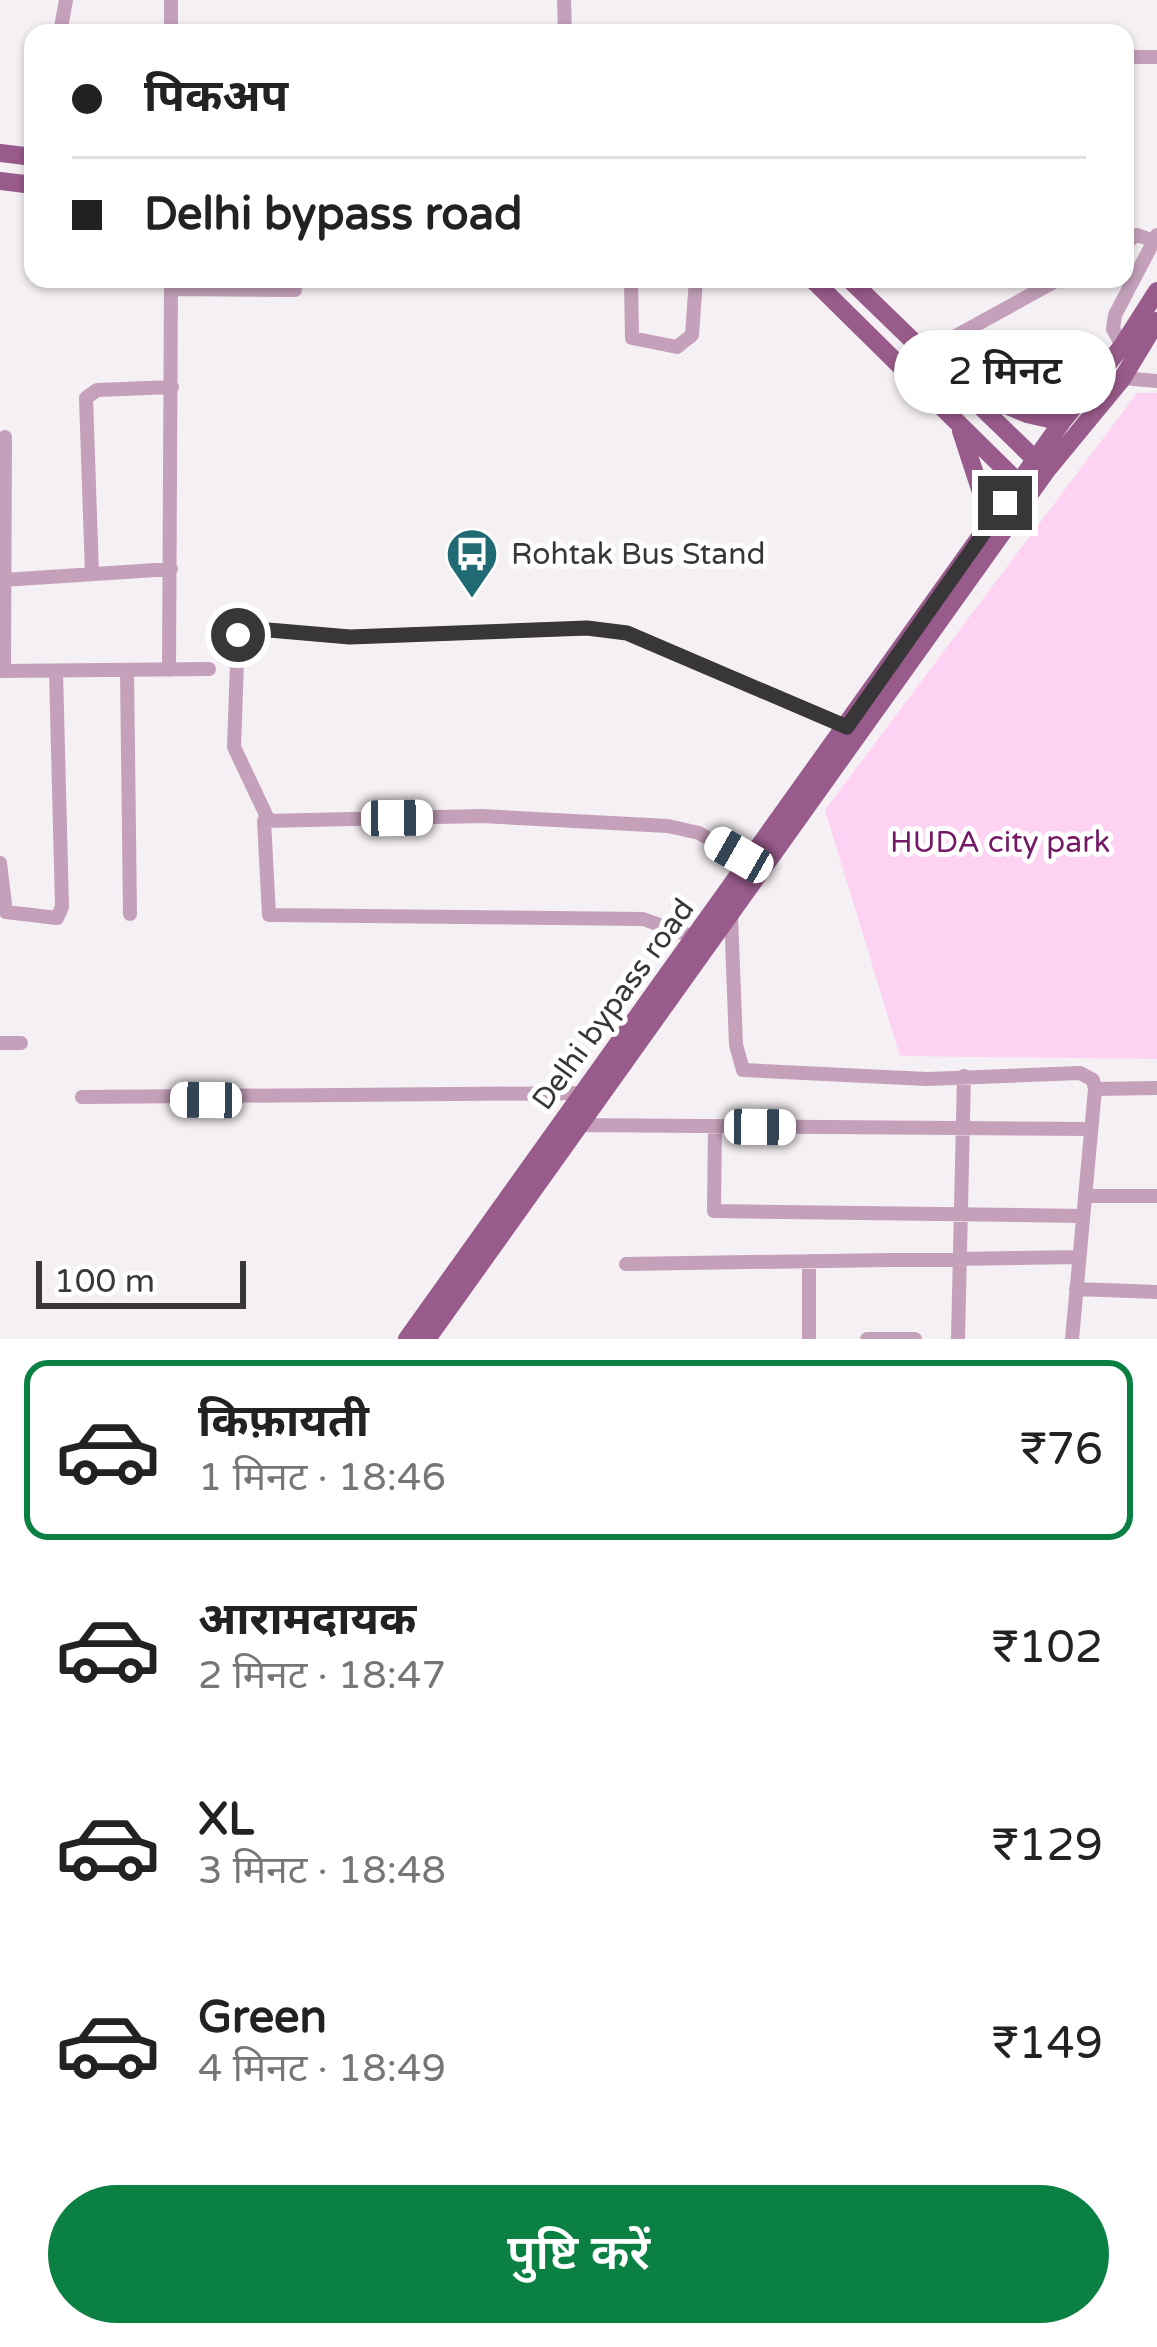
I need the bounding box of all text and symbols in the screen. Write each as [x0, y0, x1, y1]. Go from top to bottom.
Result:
text: पिकअप [144, 70, 288, 124]
text: Delhi bypass road [144, 188, 522, 242]
callout: 2 मिनट [894, 329, 1116, 413]
text: 2 मिनट [948, 348, 1062, 395]
route end [978, 476, 1032, 530]
bus stop icon: Rohtak Bus Stand [444, 526, 500, 600]
place label: Rohtak Bus Stand [511, 536, 765, 573]
route start [211, 608, 265, 662]
car [361, 799, 433, 837]
car [699, 821, 779, 889]
park label: HUDA city park [890, 824, 1110, 861]
street label: Delhi bypass road [524, 891, 703, 1117]
car [170, 1081, 242, 1119]
car [724, 1108, 796, 1146]
scale bar [36, 1255, 246, 1308]
text: 100 m [54, 1262, 155, 1301]
text: किफ़ायती [198, 1395, 369, 1449]
icon: car [54, 1396, 162, 1504]
text: ₹76 [1020, 1423, 1103, 1477]
text: 1 मिनट · 18:46 [198, 1454, 446, 1501]
text: आरामदायक [198, 1593, 416, 1647]
icon: car [54, 1594, 162, 1702]
text: ₹102 [992, 1621, 1103, 1675]
text: 2 मिनट · 18:47 [198, 1652, 446, 1699]
icon: car [54, 1792, 162, 1900]
text: XL [198, 1793, 254, 1847]
text: ₹129 [992, 1819, 1103, 1873]
text: 3 मिनट · 18:48 [198, 1847, 446, 1894]
icon: car [54, 1990, 162, 2098]
text: Green [198, 1991, 327, 2045]
text: ₹149 [992, 2017, 1103, 2071]
text: 4 मिनट · 18:49 [198, 2045, 446, 2092]
button: पुष्टि करें [48, 2185, 1109, 2323]

